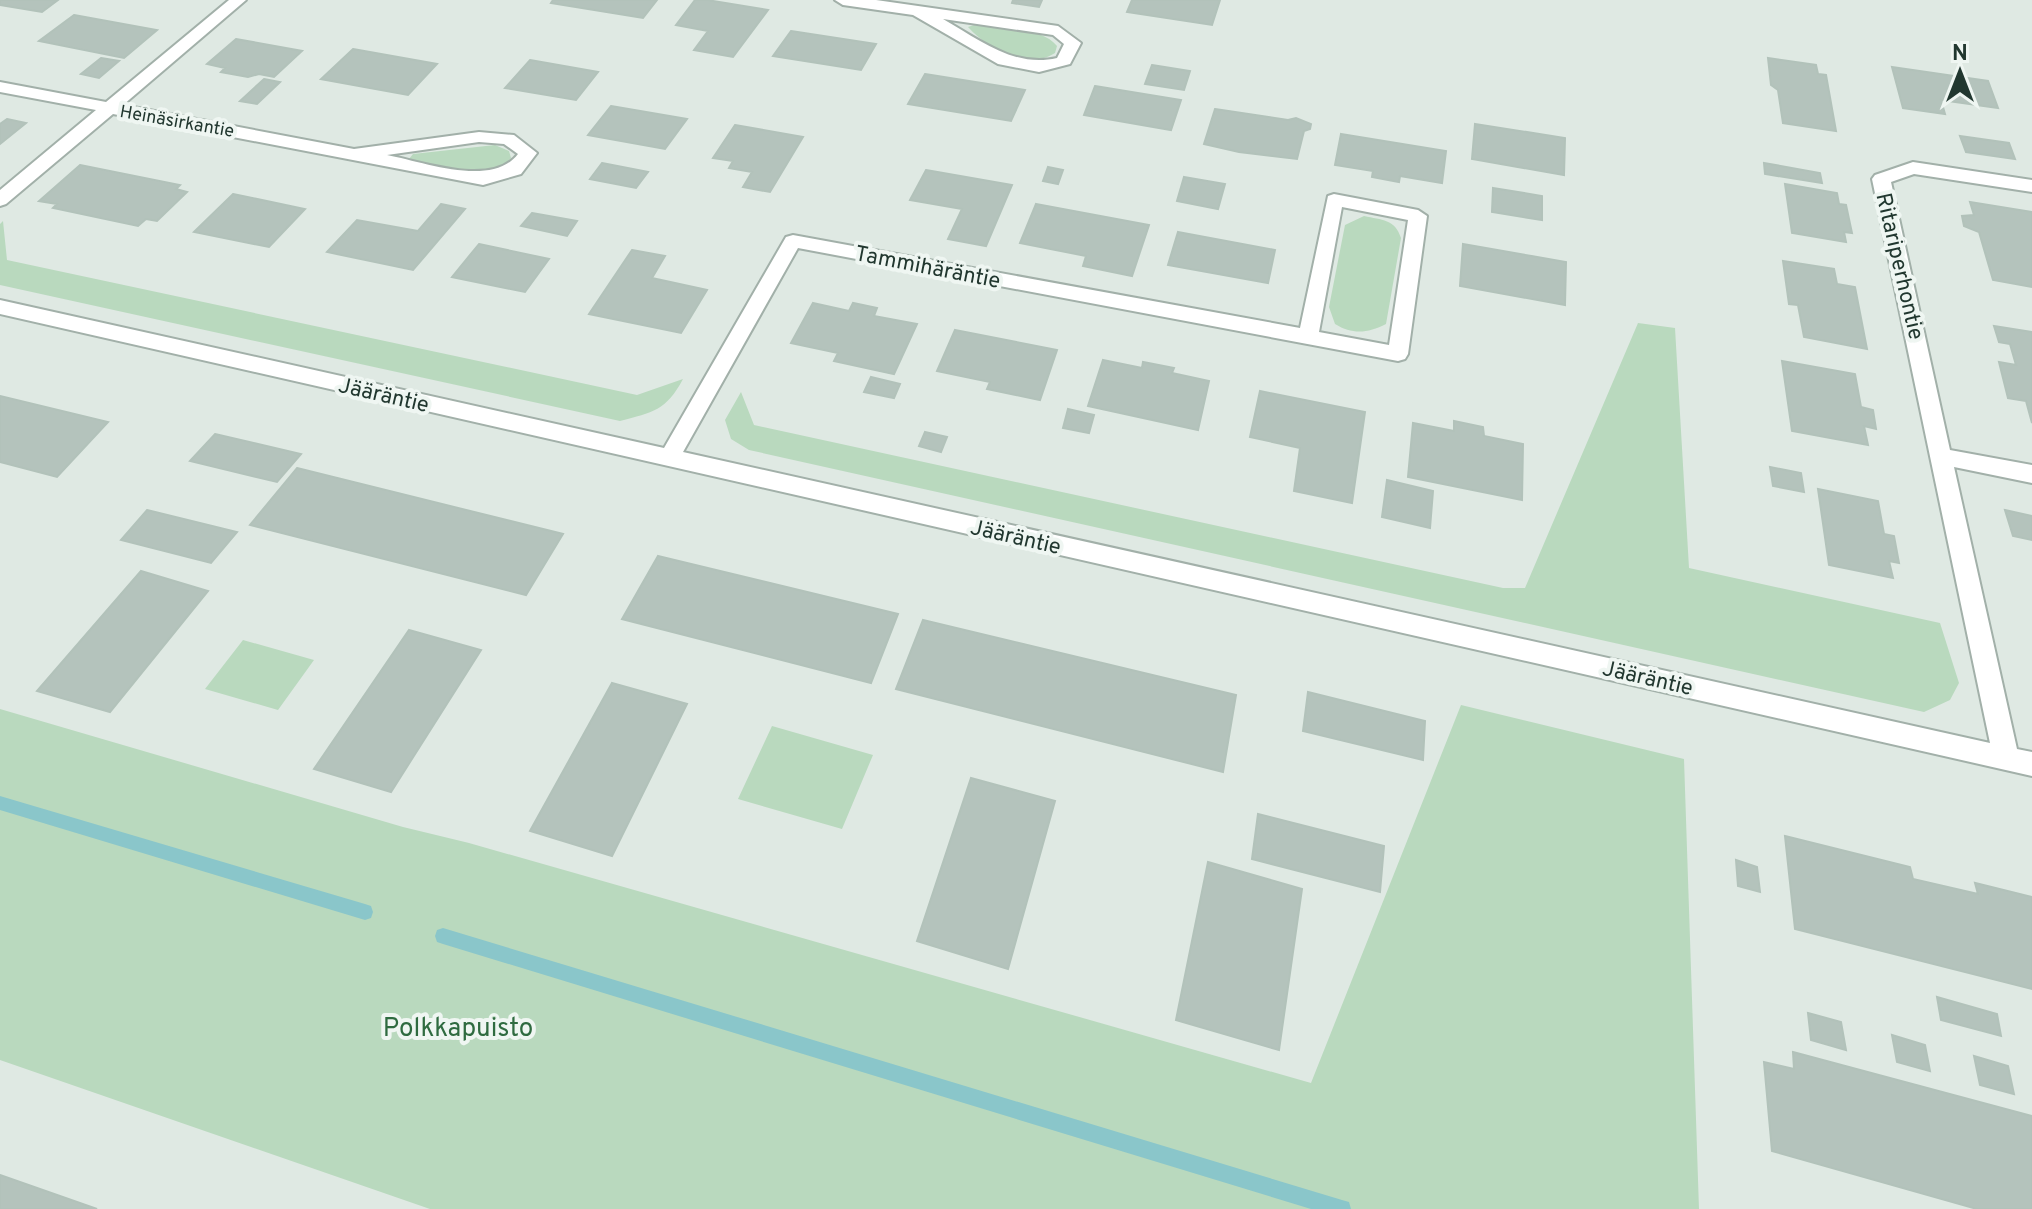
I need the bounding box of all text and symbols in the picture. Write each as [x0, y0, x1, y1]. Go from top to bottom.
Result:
north arrow [1920, 32, 2000, 112]
text: N [1952, 41, 1968, 68]
street label: Heinäsirkantie [118, 101, 236, 144]
street label: Ritariperhontie [1869, 191, 1929, 343]
street label: Tammihäräntie [853, 241, 1002, 296]
street label: Jääräntie [335, 373, 431, 420]
street label: Jääräntie [967, 515, 1063, 562]
street label: Jääräntie [1599, 656, 1695, 703]
park label: Polkkapuisto [383, 1013, 533, 1046]

